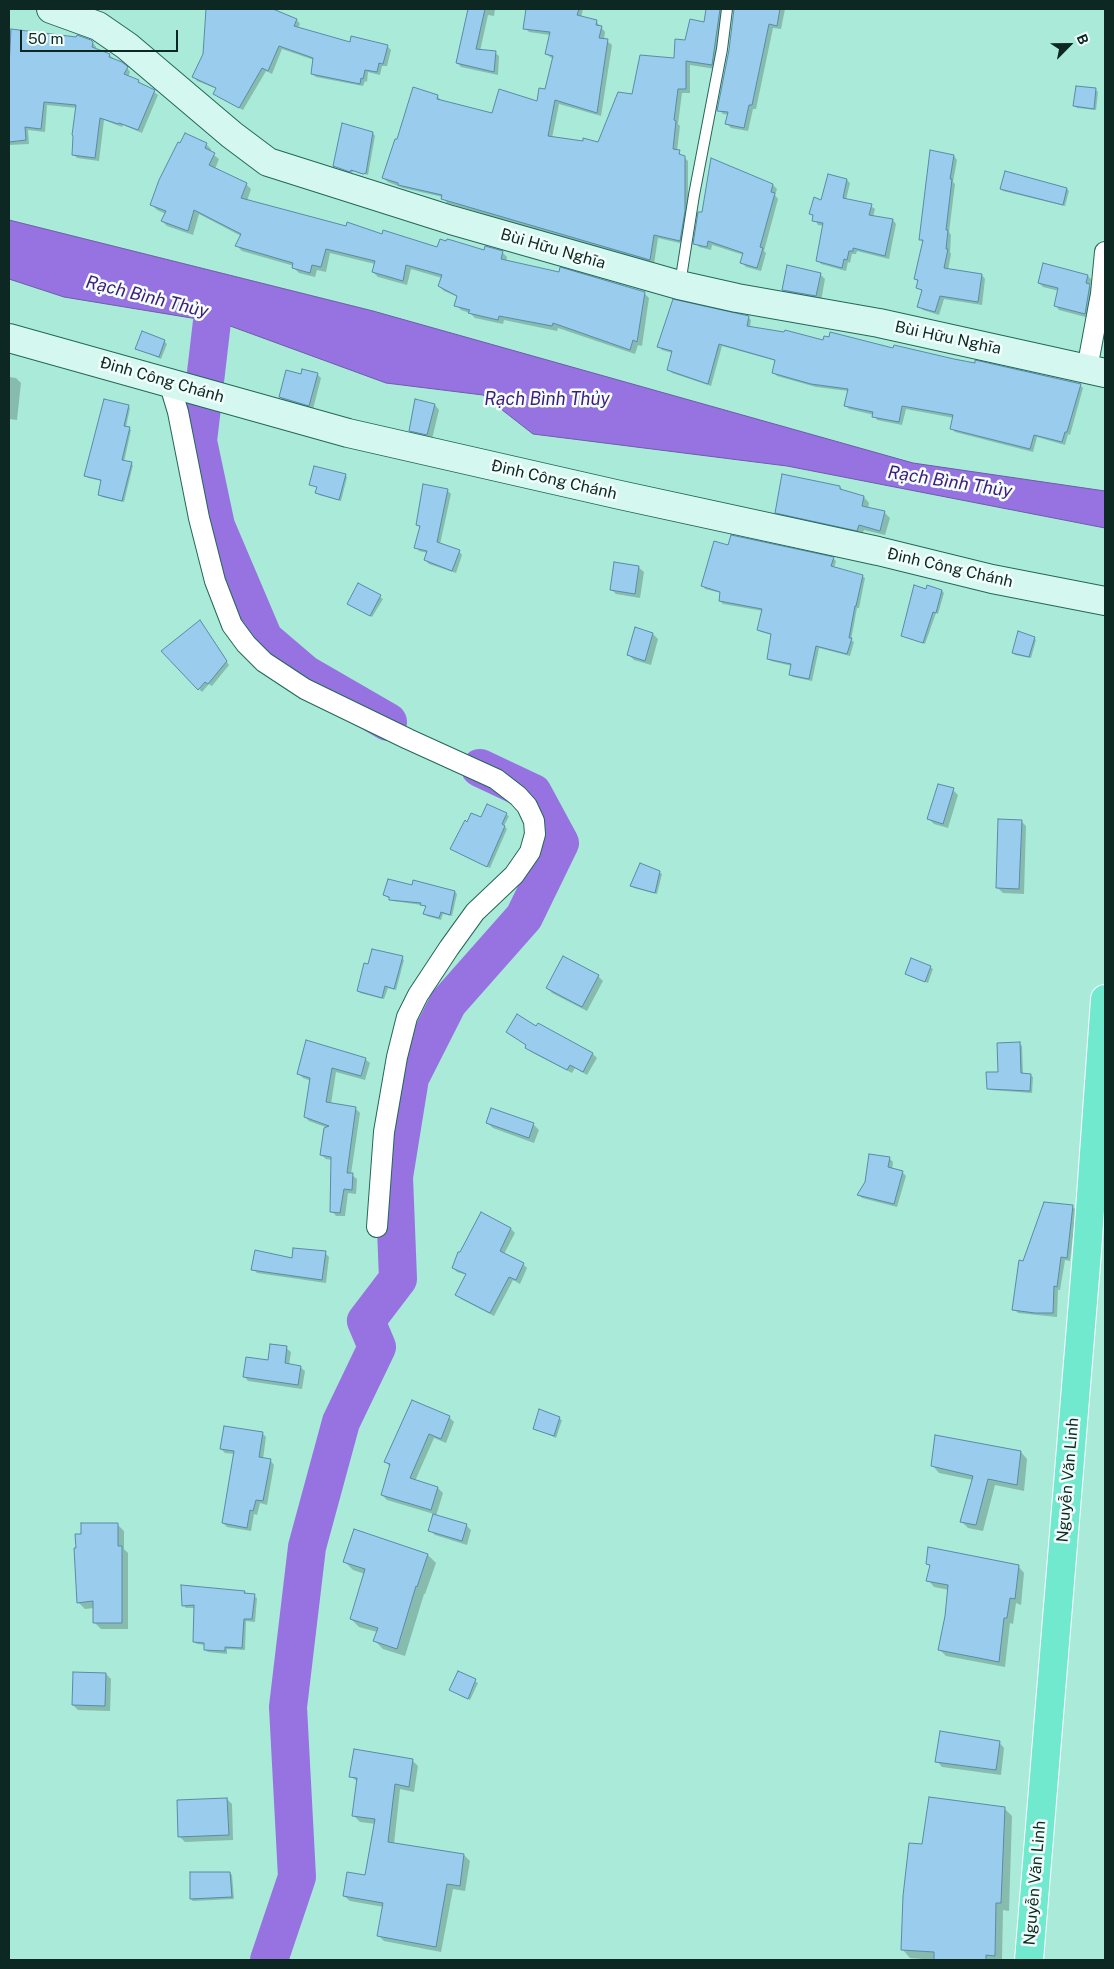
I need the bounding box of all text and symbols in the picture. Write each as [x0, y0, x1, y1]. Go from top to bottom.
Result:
scale bar [22, 20, 180, 52]
north arrow [1044, 20, 1094, 70]
text: 50 m [28, 30, 63, 47]
text: B [1074, 32, 1092, 47]
street label: Bùi Hữu Nghĩa [498, 225, 608, 273]
water label: Rạch Bình Thủy [83, 271, 211, 323]
street label: Bùi Hữu Nghĩa [893, 317, 1003, 359]
street label: Đinh Công Chánh [98, 353, 226, 407]
water label: Rạch Bình Thủy [484, 388, 610, 410]
street label: Đinh Công Chánh [489, 456, 619, 504]
water label: Rạch Bình Thủy [886, 462, 1014, 502]
street label: Đinh Công Chánh [885, 544, 1015, 592]
street label: Nguyễn Văn Linh [1053, 1417, 1083, 1543]
street label: Nguyễn Văn Linh [1020, 1820, 1050, 1946]

